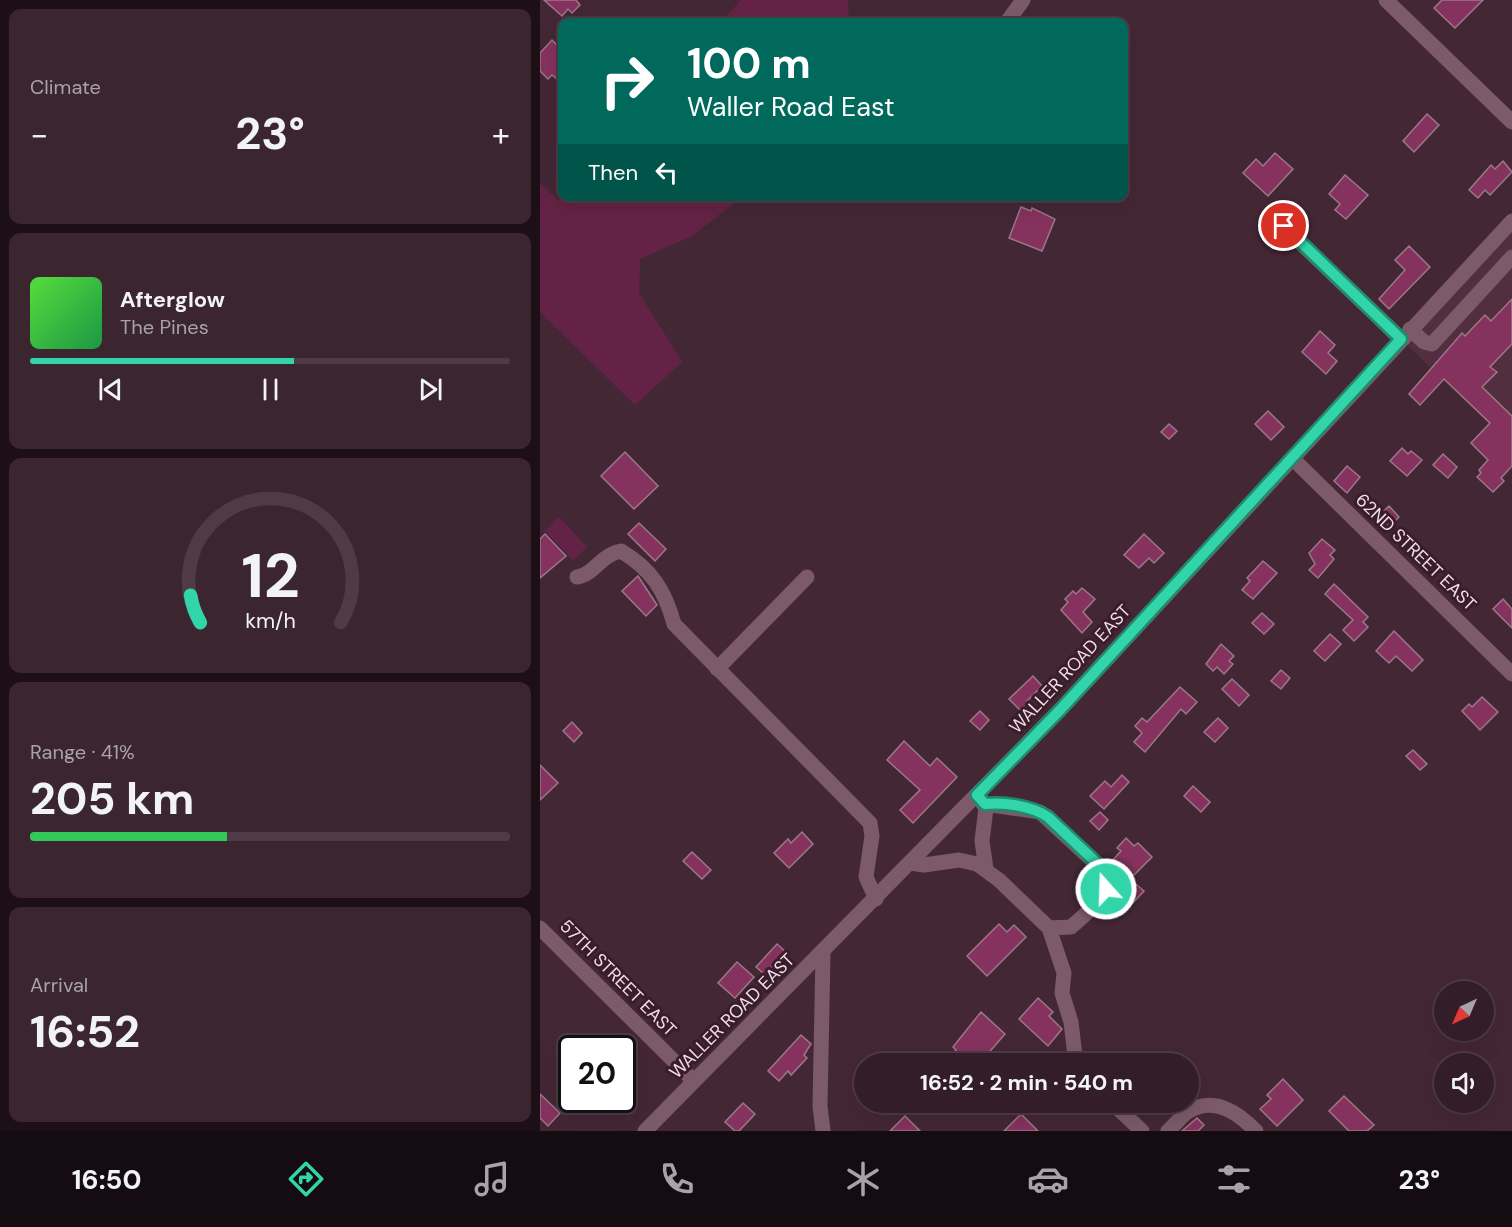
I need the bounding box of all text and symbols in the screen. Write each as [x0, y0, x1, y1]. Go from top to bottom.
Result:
text: 100 m [687, 36, 811, 91]
icon: right [588, 42, 666, 120]
text: Climate [30, 74, 101, 100]
text: Waller Road East [687, 89, 895, 124]
text: 23° [235, 104, 305, 163]
text: − [30, 113, 48, 156]
text: + [492, 113, 510, 156]
icon: left [650, 156, 683, 189]
text: Then [588, 158, 638, 187]
pin [1258, 200, 1309, 251]
icon: arrive [1267, 209, 1300, 242]
text: Afterglow [120, 285, 225, 314]
text: The Pines [120, 314, 209, 340]
icon: previous [94, 373, 127, 406]
icon: pause [254, 373, 287, 406]
icon: next [414, 373, 447, 406]
street label: 62ND STREET EAST [1350, 488, 1482, 616]
text: 12 [241, 535, 299, 616]
street label: WALLER ROAD EAST [1004, 599, 1136, 739]
text: km/h [245, 607, 295, 635]
text: Range · 41% [30, 739, 135, 765]
text: 205 km [30, 769, 194, 828]
position arrow [1074, 857, 1138, 921]
street label: 57TH STREET EAST [554, 914, 682, 1042]
street label: WALLER ROAD EAST [664, 948, 800, 1084]
text: Arrival [30, 972, 88, 998]
north arrow [1434, 981, 1494, 1041]
map controls [1434, 981, 1494, 1113]
text: 16:52 [30, 1002, 140, 1061]
speed limit sign: 20 [558, 1035, 636, 1113]
button: sound [1434, 1053, 1494, 1113]
text: 16:52 · 2 min · 540 m [920, 1068, 1133, 1097]
icon: directions [285, 1158, 327, 1200]
icon: music [471, 1158, 513, 1200]
icon: phone [656, 1158, 698, 1200]
icon: climate [842, 1158, 884, 1200]
icon: car [1027, 1158, 1069, 1200]
icon: filters [1213, 1158, 1255, 1200]
text: 16:50 [72, 1162, 141, 1197]
text: 23° [1398, 1162, 1440, 1197]

